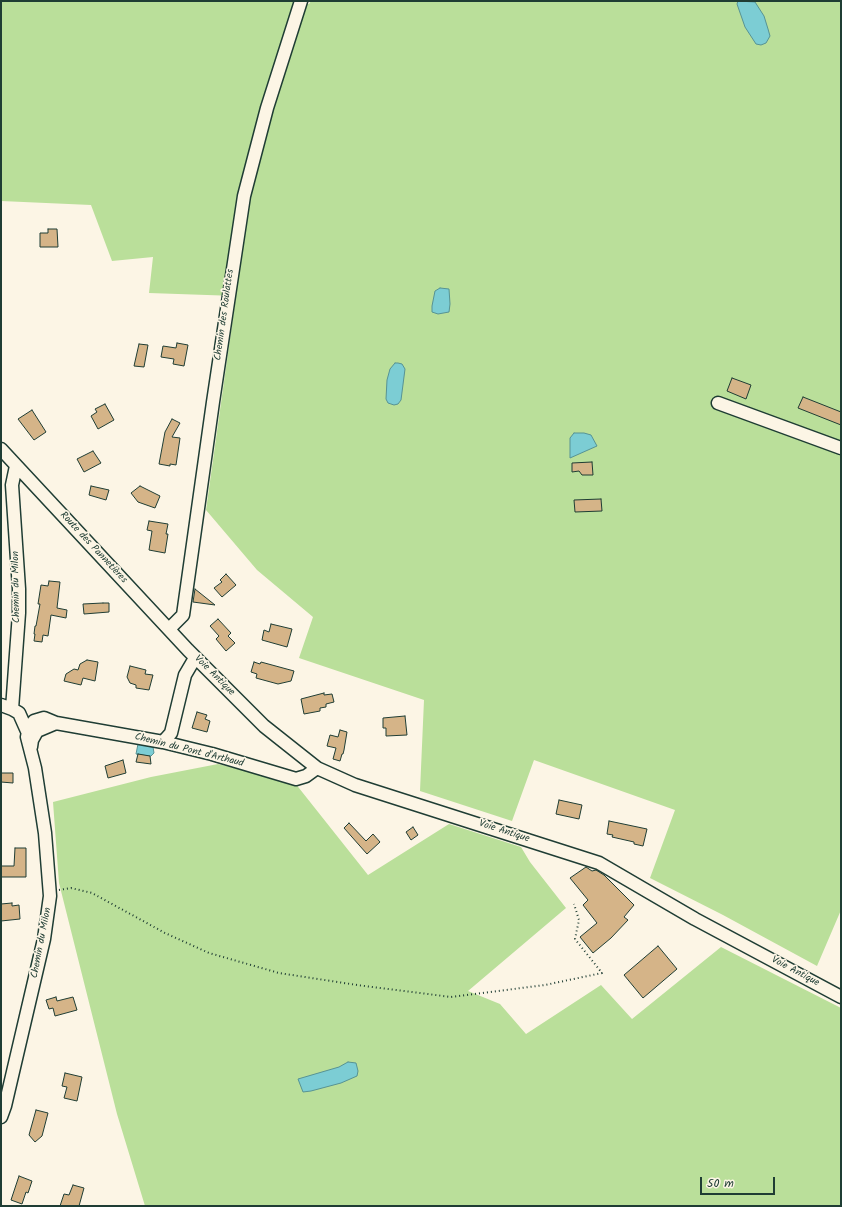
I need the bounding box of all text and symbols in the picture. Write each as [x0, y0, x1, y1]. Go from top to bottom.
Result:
street label: Chemin des Roulattes [213, 269, 237, 361]
street label: Route des Pannetières [57, 510, 129, 586]
street label: Chemin du Milon [10, 551, 24, 623]
street label: Voie Antique [191, 653, 237, 699]
street label: Chemin du Pont d'Arthaud [133, 732, 245, 770]
street label: Voie Antique [477, 818, 531, 846]
street label: Chemin du Milon [29, 907, 55, 979]
street label: Voie Antique [769, 954, 821, 990]
scale bar [702, 1169, 777, 1195]
text: 50 m [707, 1174, 734, 1193]

